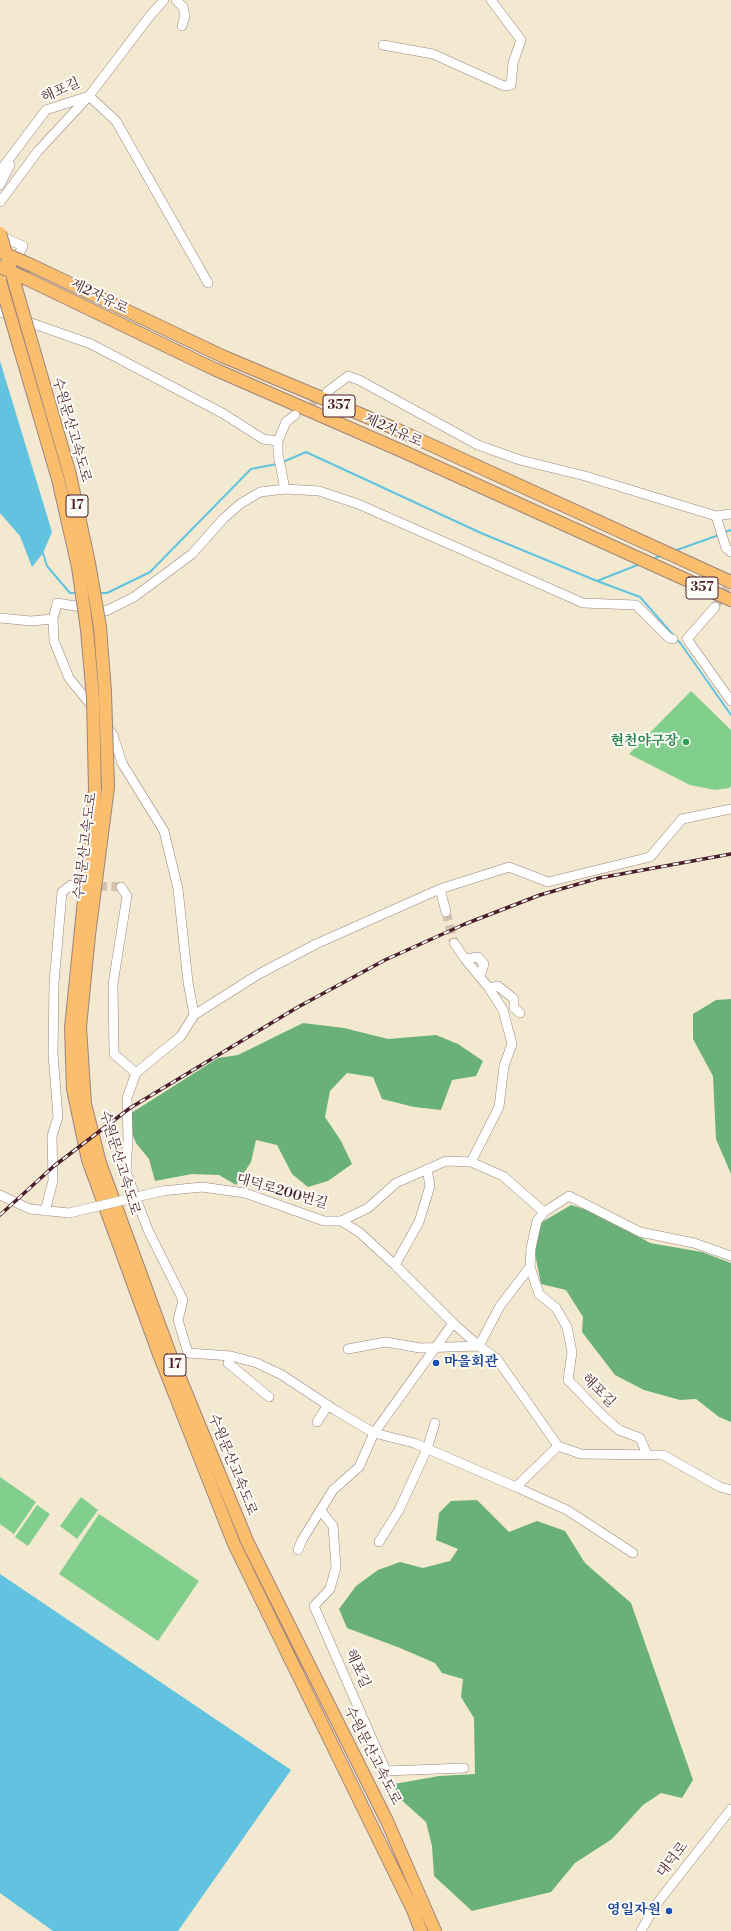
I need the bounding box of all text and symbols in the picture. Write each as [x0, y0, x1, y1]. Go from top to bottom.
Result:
street label: 해포길 [39, 75, 83, 107]
street label: 제2자유로 [67, 276, 131, 318]
street label: 수원문산고속도로 [48, 376, 94, 484]
road number: 357 [323, 395, 355, 417]
street label: 제2자유로 [361, 411, 425, 451]
road number: 17 [66, 495, 88, 517]
road number: 357 [686, 577, 718, 599]
place label: 현천야구장 [610, 734, 678, 750]
marker: 현천야구장 [681, 737, 691, 747]
street label: 수원문산고속도로 [71, 791, 101, 901]
street label: 수원문산고속도로 [95, 1109, 143, 1217]
street label: 대덕로200번길 [234, 1171, 330, 1213]
road number: 17 [164, 1354, 186, 1376]
place label: 마을회관 [444, 1355, 498, 1371]
marker: 마을회관 [431, 1358, 441, 1368]
street label: 해포길 [578, 1371, 618, 1411]
street label: 수원문산고속도로 [204, 1412, 260, 1518]
street label: 해포길 [341, 1647, 373, 1691]
street label: 수원문산고속도로 [340, 1704, 404, 1808]
street label: 대덕로 [654, 1839, 692, 1881]
place label: 영일자원 [607, 1903, 661, 1919]
marker: 영일자원 [664, 1906, 674, 1916]

